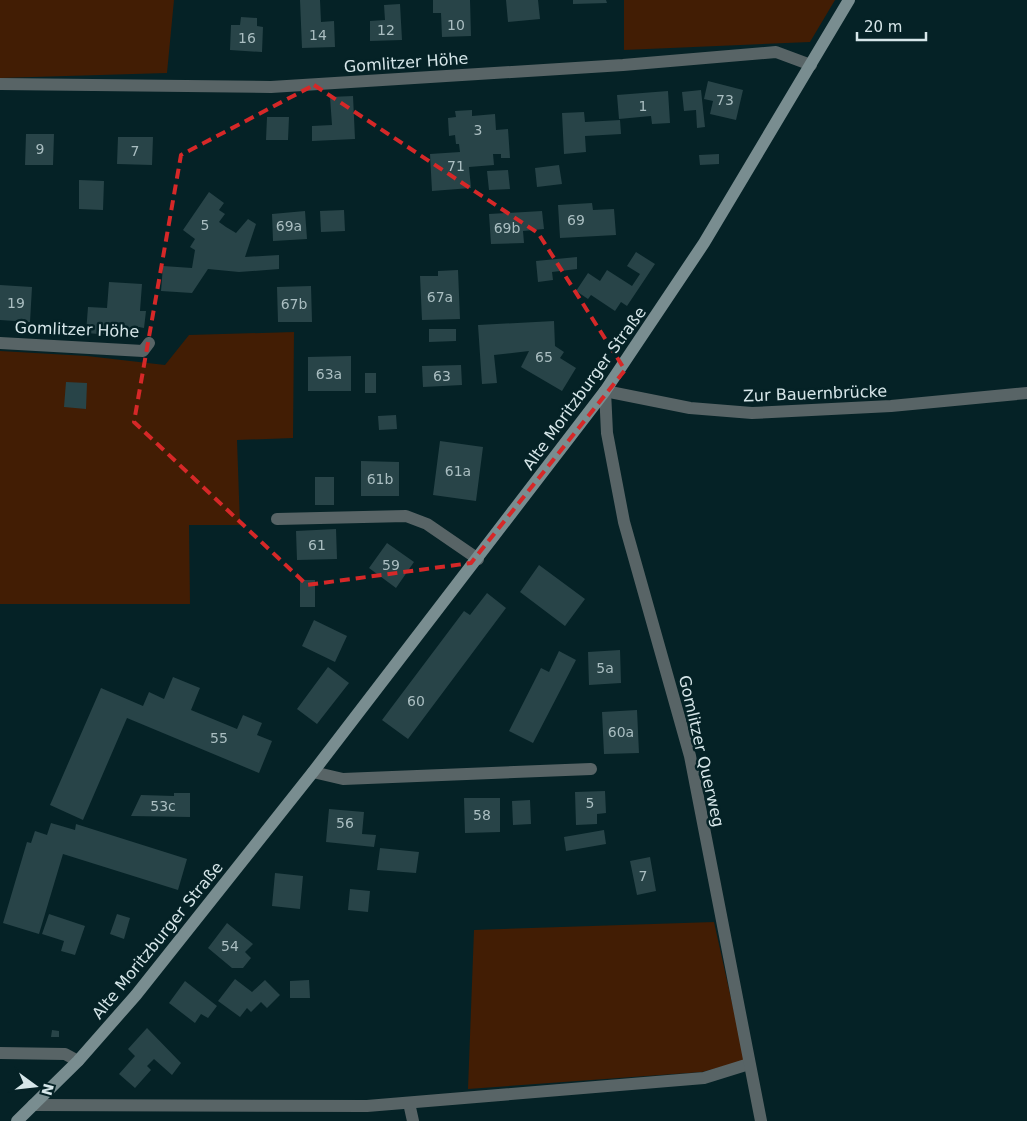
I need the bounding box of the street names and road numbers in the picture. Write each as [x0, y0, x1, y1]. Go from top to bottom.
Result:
street label: Gomlitzer Höhe [343, 49, 469, 76]
street label: Alte Moritzburger Straße [519, 303, 650, 474]
street label: Gomlitzer Höhe [14, 318, 140, 341]
street label: Zur Bauernbrücke [743, 381, 887, 406]
street label: Gomlitzer Querweg [675, 673, 728, 829]
street label: Alte Moritzburger Straße [88, 858, 227, 1023]

